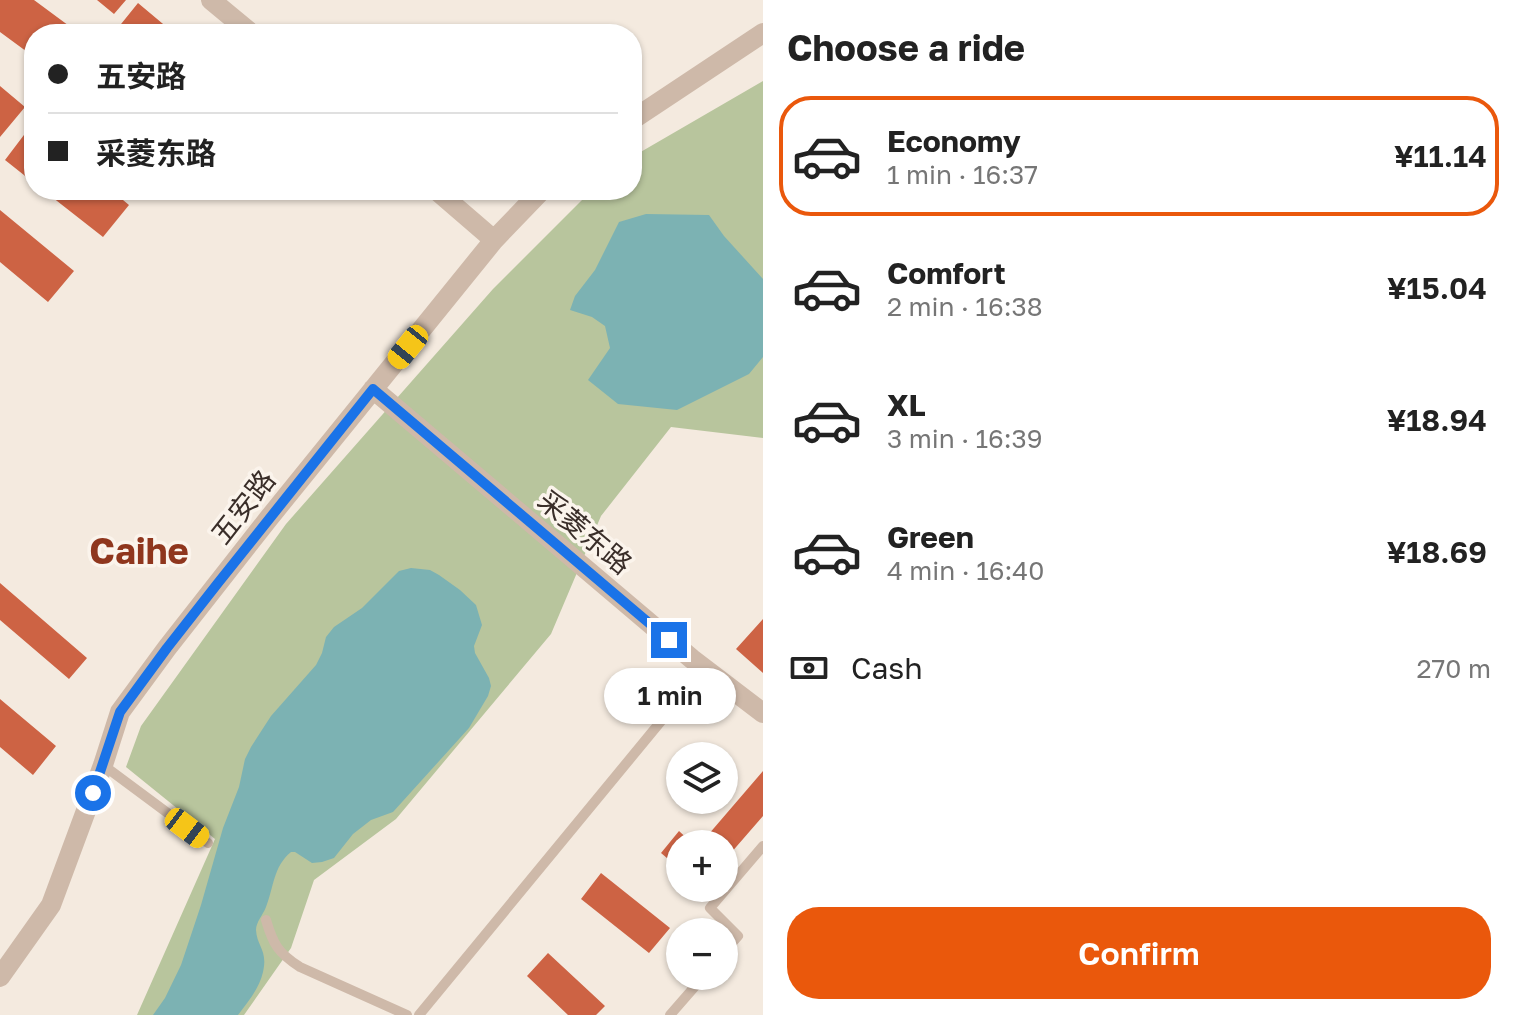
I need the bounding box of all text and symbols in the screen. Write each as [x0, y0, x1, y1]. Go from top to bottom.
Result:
text: Choose a ride [787, 26, 1025, 69]
text: 五安路 [96, 58, 186, 94]
icon: car [791, 120, 863, 192]
text: Economy [887, 123, 1021, 159]
text: 采菱东路 [96, 135, 216, 171]
text: ¥11.14 [1394, 138, 1487, 174]
text: 1 min · 16:37 [887, 159, 1038, 190]
icon: car [791, 252, 863, 324]
text: Comfort [887, 255, 1006, 291]
text: ¥15.04 [1387, 270, 1487, 306]
text: 2 min · 16:38 [887, 291, 1043, 322]
car [384, 321, 432, 373]
icon: car [791, 384, 863, 456]
text: XL [887, 387, 926, 423]
text: ¥18.94 [1387, 402, 1487, 438]
text: 3 min · 16:39 [887, 423, 1043, 454]
street label: 五安路 [204, 463, 281, 550]
street label: 采菱东路 [532, 483, 639, 580]
icon: car [791, 516, 863, 588]
text: Green [887, 519, 974, 555]
district label: Caihe [89, 529, 189, 572]
text: ¥18.69 [1387, 534, 1487, 570]
text: 4 min · 16:40 [887, 555, 1044, 586]
route end [651, 622, 687, 658]
icon: cash [787, 646, 831, 690]
text: Cash [851, 650, 923, 686]
text: 270 m [1417, 653, 1491, 684]
callout: 1 min [603, 668, 735, 724]
text: 1 min [637, 680, 703, 711]
map controls [666, 742, 738, 990]
button: layers [666, 742, 738, 814]
route start [75, 775, 111, 811]
car [161, 804, 213, 852]
button: + [666, 830, 738, 902]
button: Confirm [787, 907, 1491, 999]
button: − [666, 918, 738, 990]

